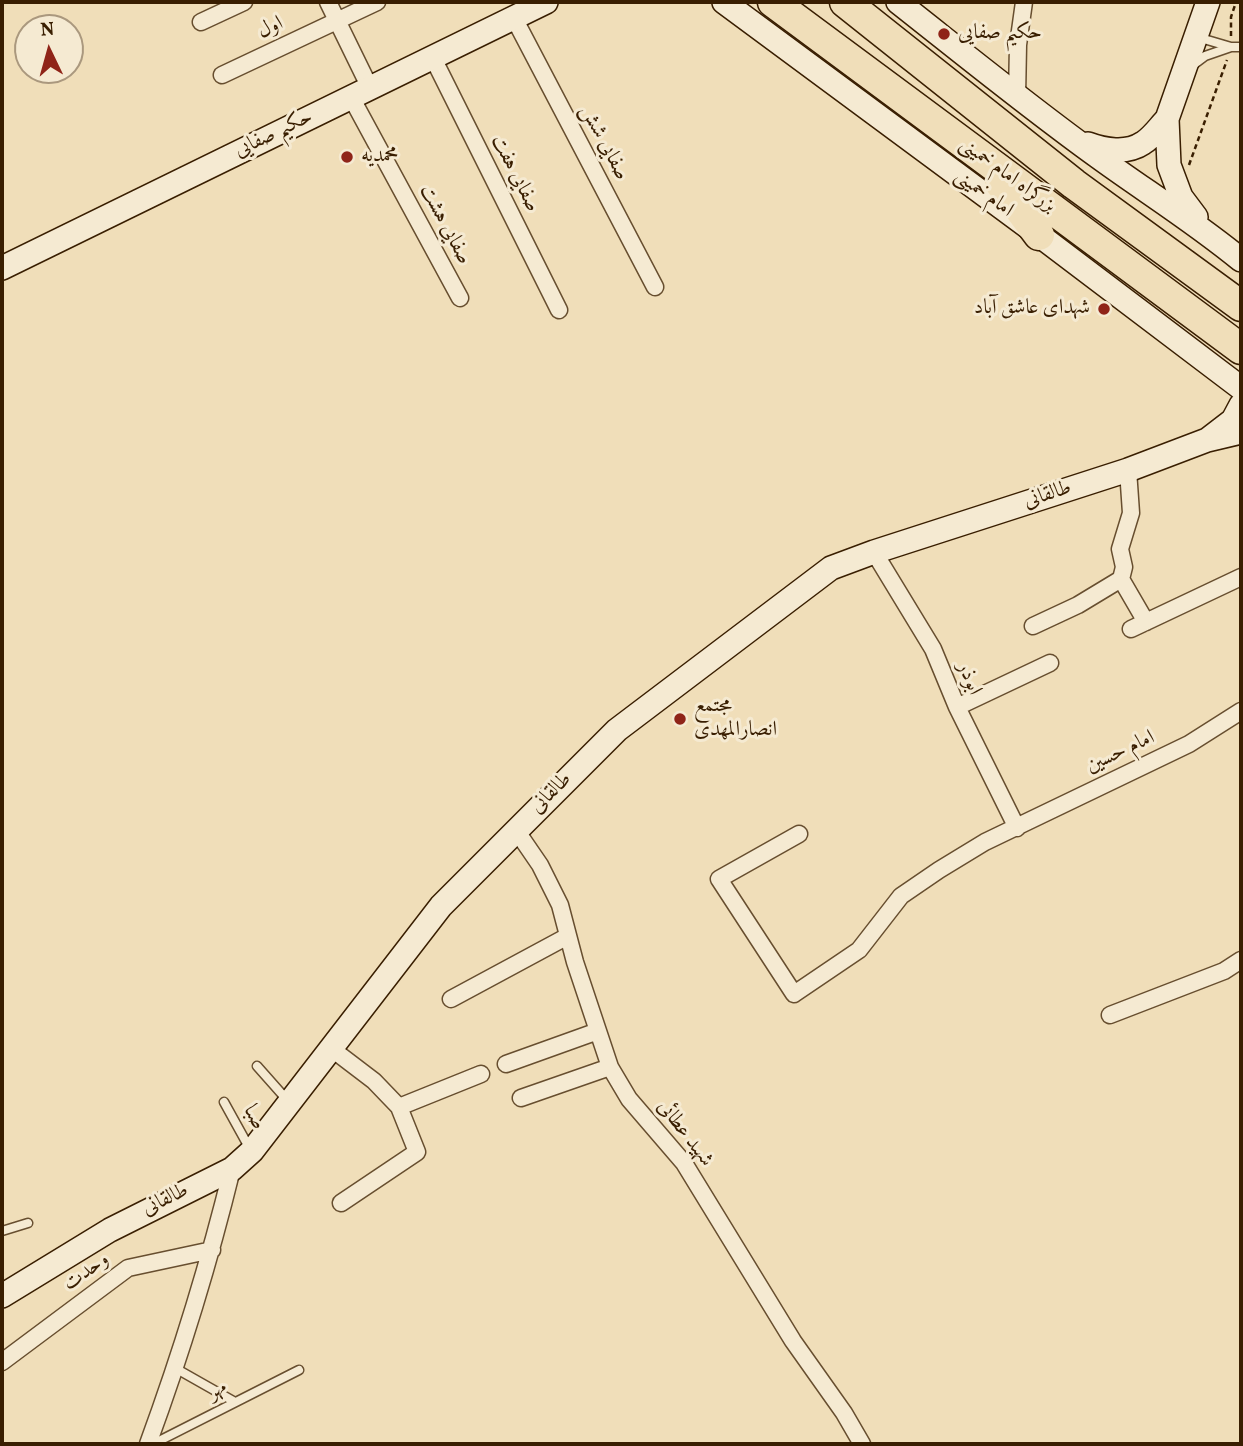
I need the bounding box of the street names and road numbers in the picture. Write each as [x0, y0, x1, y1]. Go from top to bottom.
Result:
street label: اول [254, 12, 288, 46]
street label: صفایی شش [573, 101, 633, 185]
street label: حکیم صفایی [231, 105, 317, 165]
street label: صفایی هفت [484, 131, 544, 217]
street label: بزرگراه امام خمینی [954, 132, 1060, 220]
street label: امام خمینی [949, 164, 1017, 224]
street label: صفایی هشت [412, 181, 476, 269]
street label: طالقانی [1021, 477, 1075, 515]
street label: ابوذر [950, 659, 986, 699]
street label: امام حسین [1083, 726, 1159, 780]
street label: طالقانی [526, 768, 578, 820]
street label: شهید عطائی [650, 1096, 718, 1172]
street label: صبا [236, 1101, 270, 1135]
street label: طالقانی [139, 1179, 193, 1223]
street label: وحدت [59, 1248, 115, 1298]
street label: مهر [204, 1376, 232, 1406]

